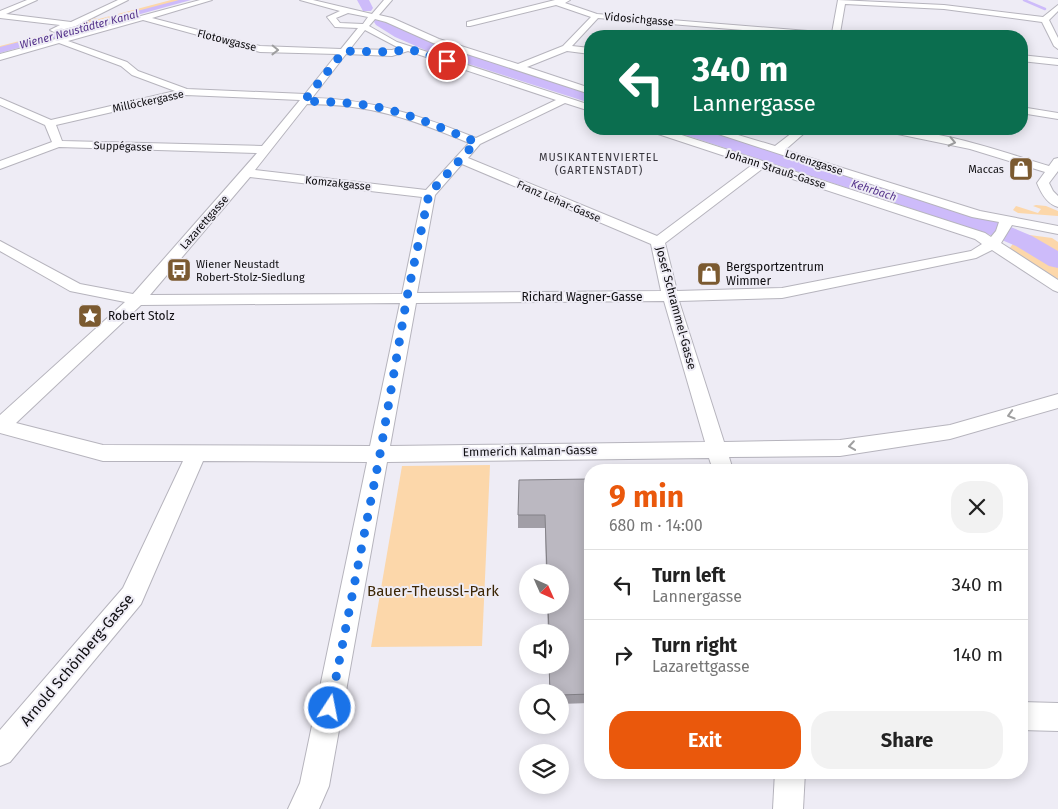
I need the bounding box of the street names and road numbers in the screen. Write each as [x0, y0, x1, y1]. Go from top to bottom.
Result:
street label: Vidosichgasse [604, 10, 674, 29]
street label: Flotowgasse [196, 27, 258, 54]
street label: Millöckergasse [111, 88, 185, 115]
street label: Suppégasse [93, 139, 153, 154]
street label: Johann Strauß-Gasse [724, 147, 827, 192]
street label: Lorenzgasse [783, 147, 844, 178]
street label: Komzakgasse [304, 174, 371, 193]
street label: Franz Lehar-Gasse [515, 178, 603, 225]
street label: Lazarettgasse [177, 193, 231, 252]
street label: Josef Schrammel-Gasse [653, 245, 699, 371]
street label: Richard Wagner-Gasse [521, 290, 643, 304]
street label: Emmerich Kalman-Gasse [463, 443, 597, 459]
street label: Arnold Schönberg-Gasse [17, 590, 137, 730]

